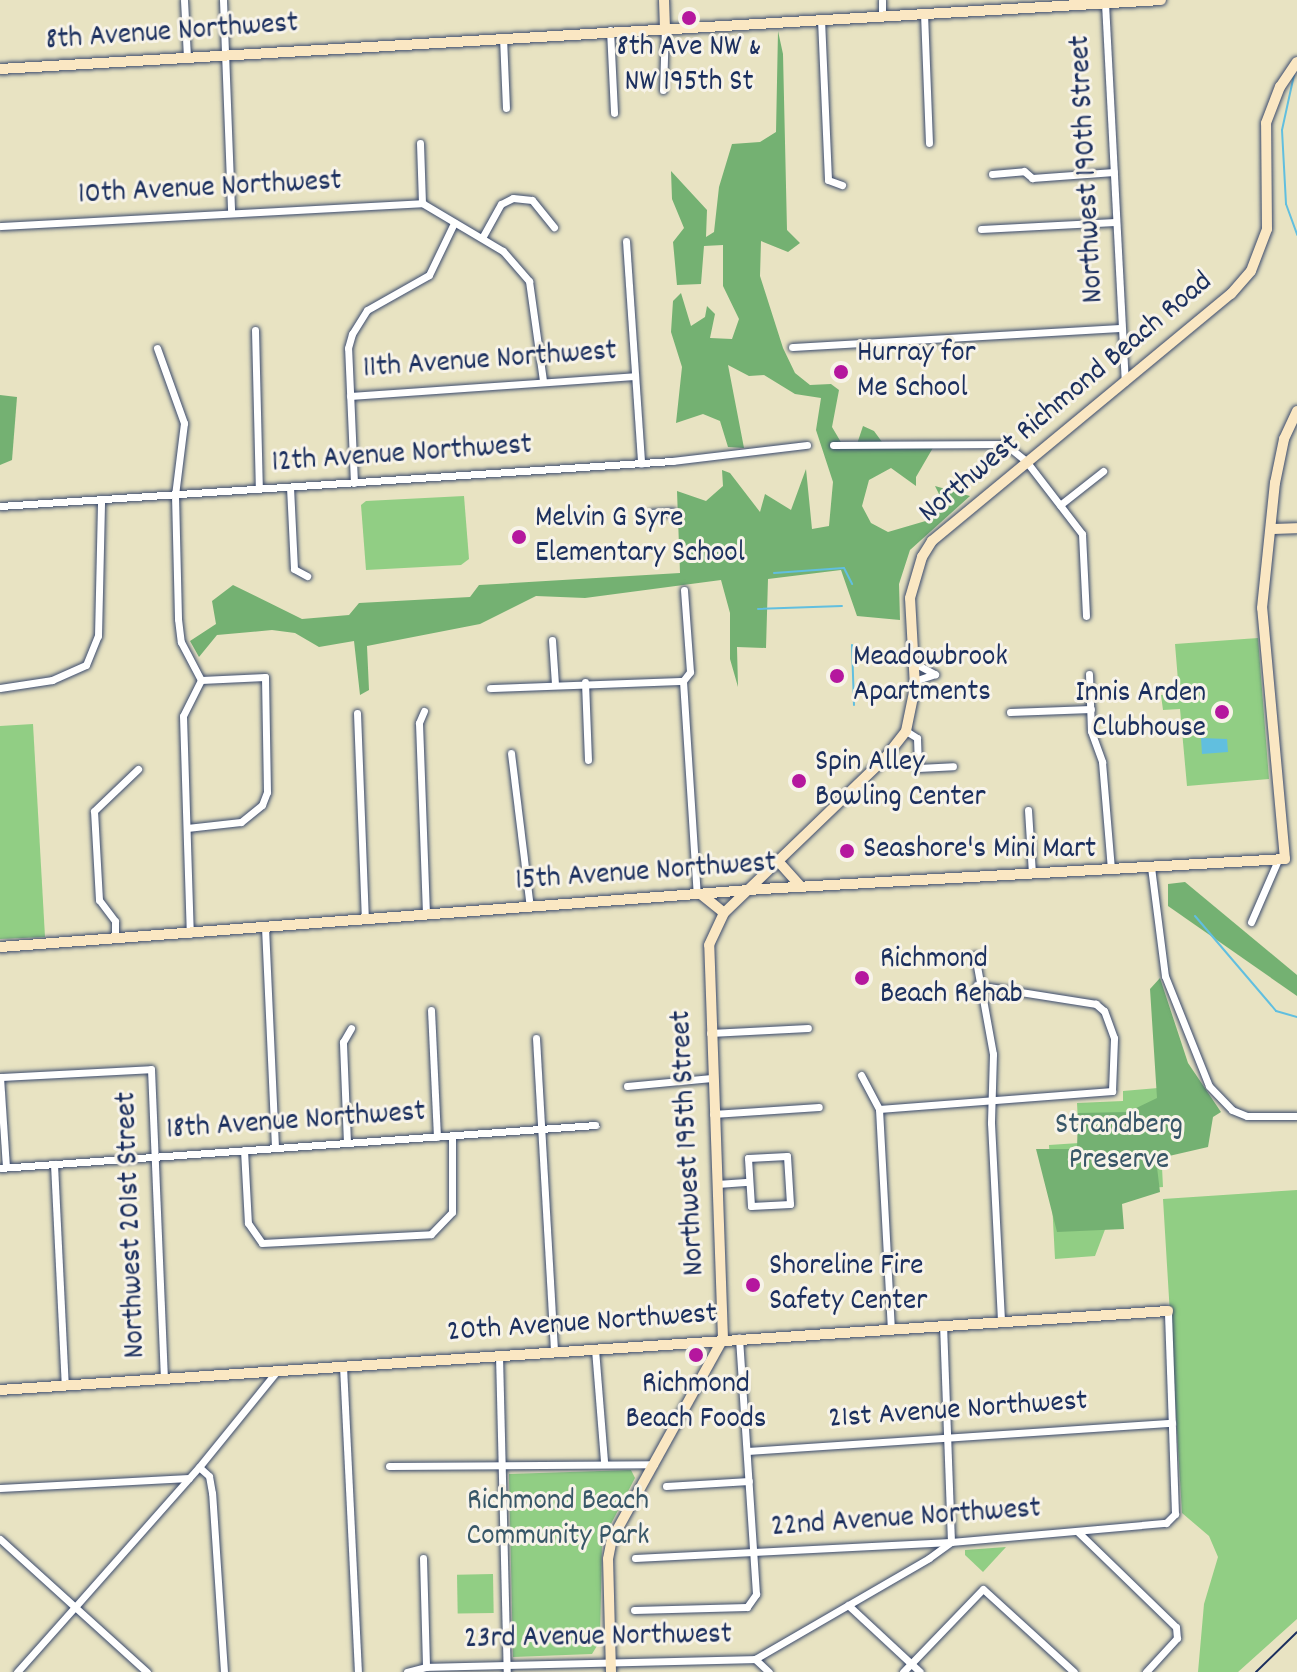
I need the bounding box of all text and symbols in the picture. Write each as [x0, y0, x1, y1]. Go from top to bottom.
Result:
street label: 8th Avenue Northwest [45, 7, 299, 61]
marker: 8th Ave NW & NW 195th St [680, 9, 698, 27]
place label: 8th Ave NW & NW 195th St [617, 31, 761, 102]
street label: Northwest 190th Street [1064, 34, 1114, 304]
street label: 10th Avenue Northwest [77, 165, 343, 215]
street label: Northwest Richmond Beach Road [913, 266, 1221, 532]
street label: 11th Avenue Northwest [362, 335, 618, 389]
place label: Hurray for Me School [857, 337, 976, 408]
marker: Hurray for Me School [832, 363, 850, 381]
street label: 12th Avenue Northwest [271, 429, 533, 483]
place label: Melvin G Syre Elementary School [535, 502, 745, 572]
marker: Melvin G Syre Elementary School [510, 528, 528, 546]
place label: Meadowbrook Apartments [853, 641, 1008, 712]
marker: Meadowbrook Apartments [828, 667, 846, 685]
place label: Innis Arden Clubhouse [1075, 677, 1206, 748]
marker: Innis Arden Clubhouse [1213, 703, 1231, 721]
place label: Spin Alley Bowling Center [815, 746, 986, 816]
marker: Spin Alley Bowling Center [790, 772, 808, 790]
place label: Seashore's Mini Mart [863, 833, 1096, 869]
marker: Seashore's Mini Mart [838, 842, 856, 860]
street label: 15th Avenue Northwest [514, 847, 778, 901]
place label: Richmond Beach Rehab [880, 943, 1023, 1014]
marker: Richmond Beach Rehab [851, 967, 873, 989]
street label: Northwest 195th Street [665, 1009, 715, 1277]
street label: Northwest 201st Street [110, 1091, 156, 1359]
street label: 18th Avenue Northwest [165, 1096, 427, 1150]
park label: Strandberg Preserve [1055, 1109, 1183, 1180]
place label: Shoreline Fire Safety Center [769, 1250, 927, 1320]
marker: Shoreline Fire Safety Center [744, 1276, 762, 1294]
street label: 20th Avenue Northwest [446, 1298, 718, 1352]
marker: Richmond Beach Foods [687, 1346, 705, 1364]
place label: Richmond Beach Foods [626, 1368, 766, 1438]
street label: 21st Avenue Northwest [827, 1385, 1089, 1439]
park label: Richmond Beach Community Park [467, 1485, 649, 1556]
street label: 22nd Avenue Northwest [770, 1493, 1042, 1547]
street label: 23rd Avenue Northwest [464, 1619, 732, 1659]

